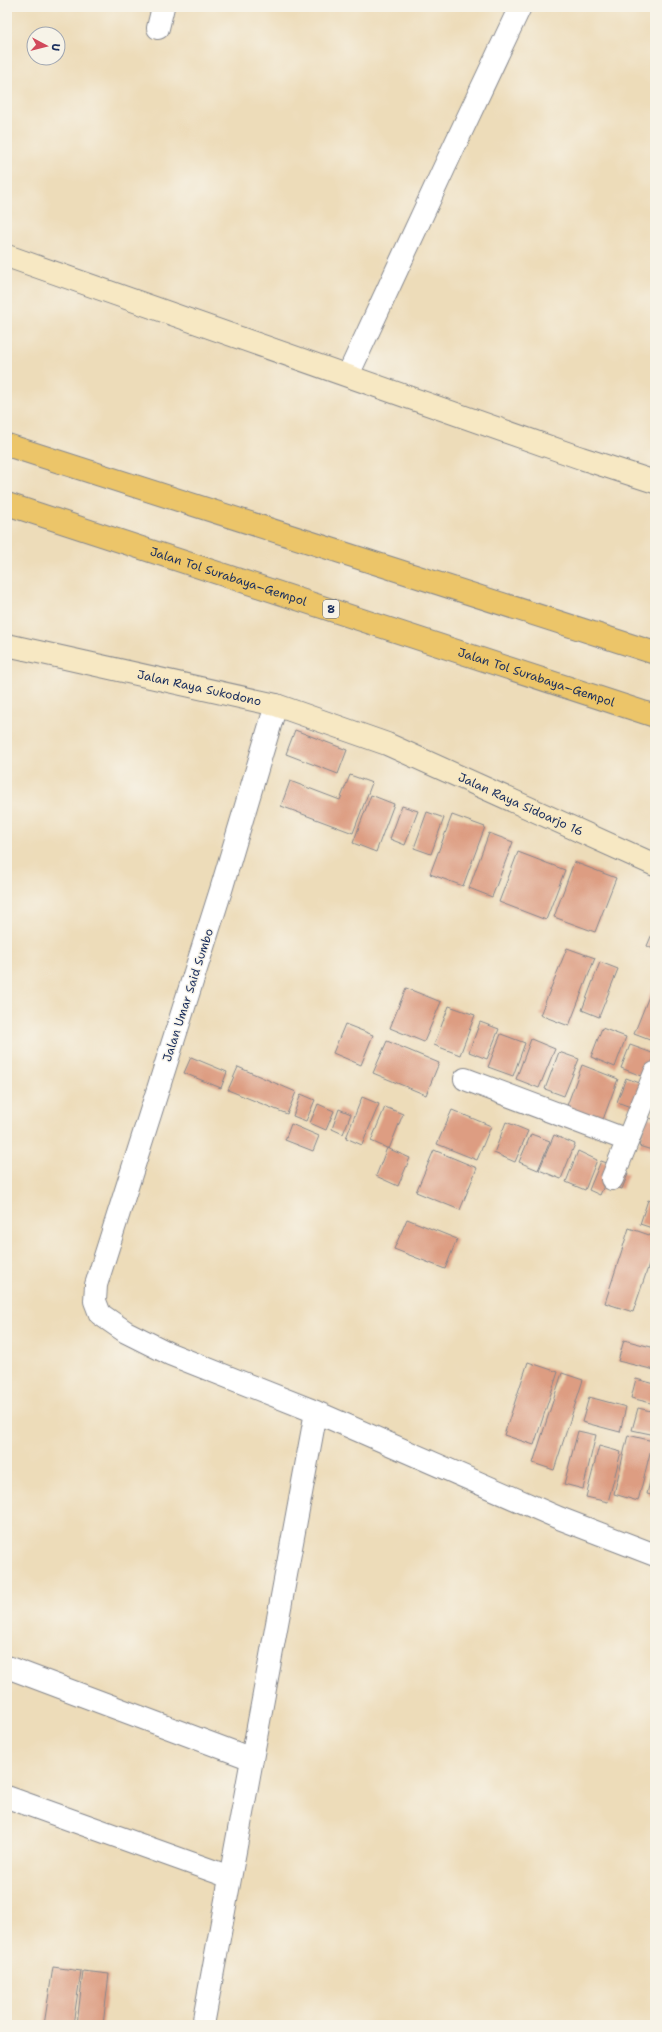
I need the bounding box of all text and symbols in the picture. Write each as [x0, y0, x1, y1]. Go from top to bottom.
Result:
north arrow [26, 26, 66, 66]
text: U [48, 43, 63, 52]
street label: Jalan Tol Surabaya–Gempol [148, 543, 309, 610]
road number: 8 [323, 600, 339, 618]
street label: Jalan Tol Surabaya–Gempol [456, 644, 617, 710]
street label: Jalan Raya Sukodono [136, 666, 263, 710]
street label: Jalan Raya Sidoarjo 16 [456, 769, 586, 840]
street label: Jalan Umar Said Sumbo [159, 926, 217, 1064]

